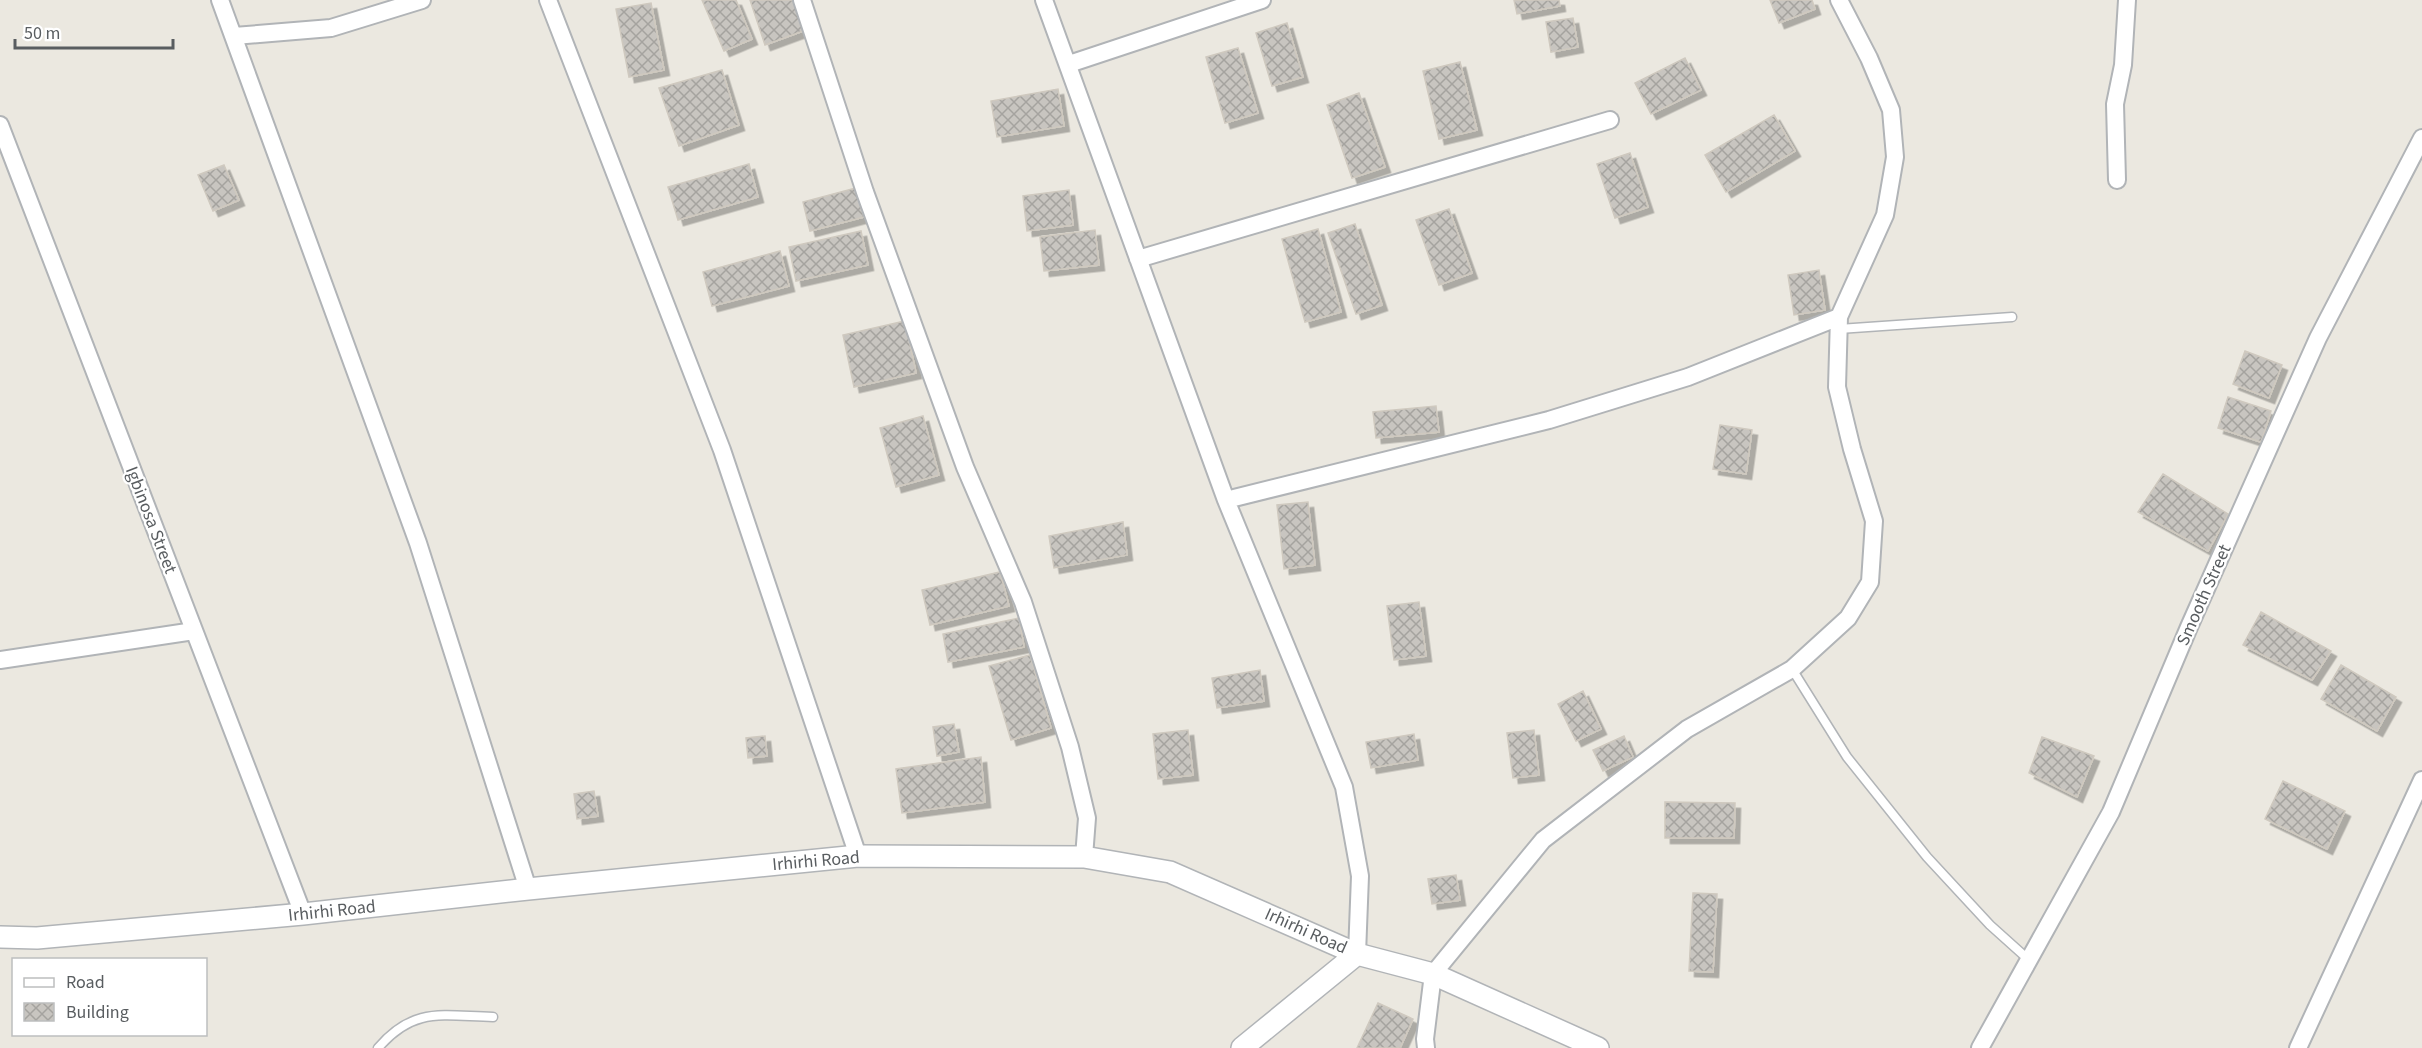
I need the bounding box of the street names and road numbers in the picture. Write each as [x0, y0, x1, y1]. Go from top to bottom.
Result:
street label: Igbinosa Street [119, 463, 183, 577]
street label: Smooth Street [2171, 540, 2237, 650]
street label: Irhirhi Road [771, 845, 861, 877]
street label: Irhirhi Road [287, 894, 377, 928]
street label: Irhirhi Road [1261, 902, 1351, 960]

